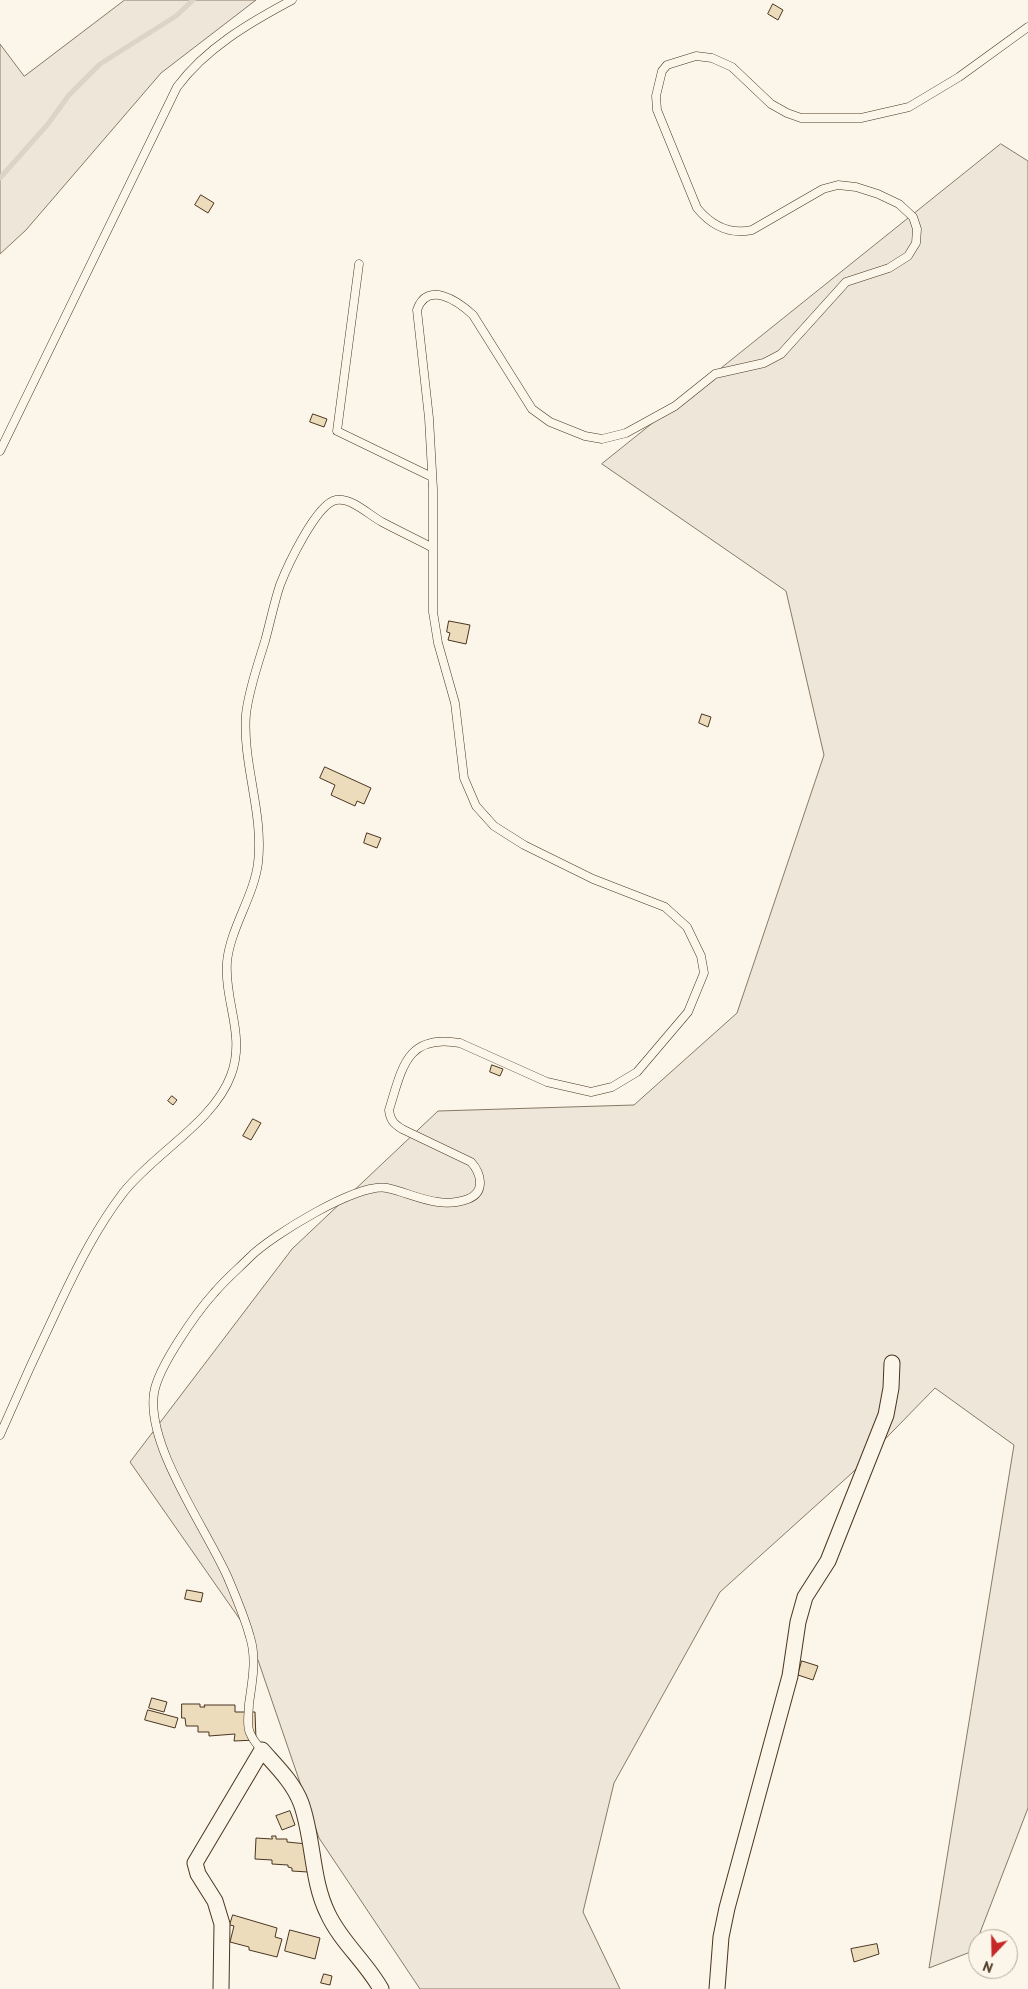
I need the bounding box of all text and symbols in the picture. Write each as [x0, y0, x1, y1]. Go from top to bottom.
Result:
north arrow [968, 1929, 1018, 1979]
text: N [980, 1957, 996, 1977]

